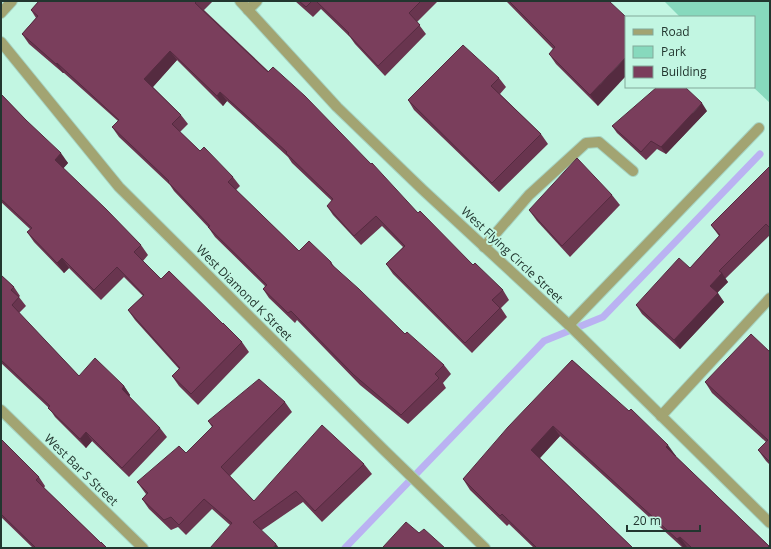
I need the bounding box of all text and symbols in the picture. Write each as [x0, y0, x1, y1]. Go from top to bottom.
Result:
legend [625, 16, 755, 88]
text: Road [661, 23, 690, 40]
text: Park [661, 43, 687, 60]
text: Building [661, 63, 707, 80]
street label: West Flying Circle Street [458, 203, 567, 306]
street label: West Diamond K Street [193, 241, 296, 344]
street label: West Bar S Street [41, 430, 122, 509]
scale bar [627, 507, 700, 533]
text: 20 m [633, 512, 661, 529]

